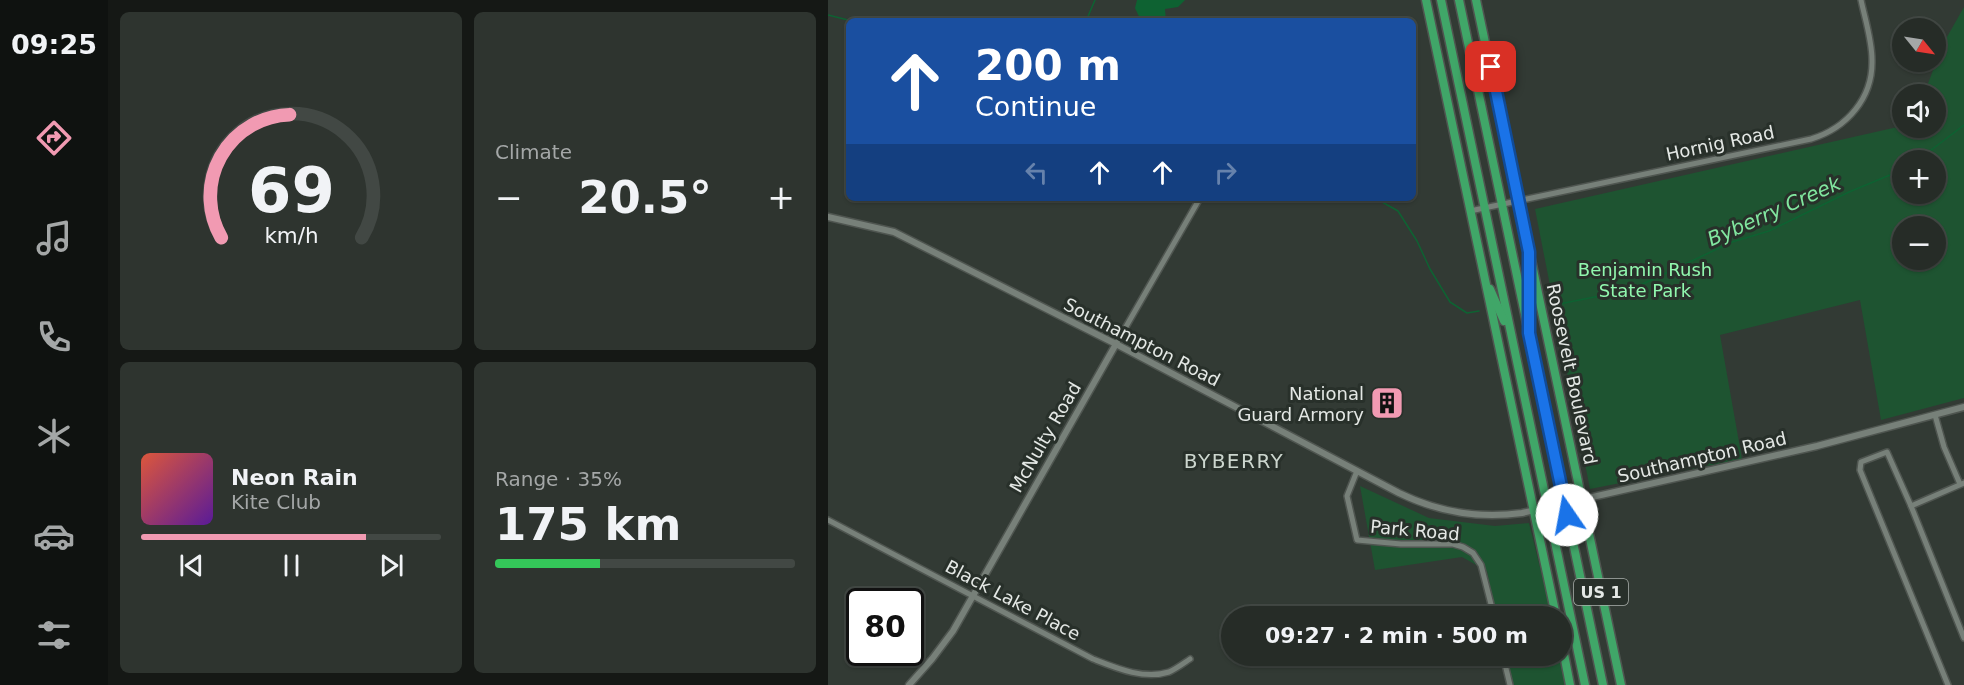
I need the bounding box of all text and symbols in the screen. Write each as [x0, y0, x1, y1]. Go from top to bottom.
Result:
north arrow [1892, 18, 1946, 72]
map controls [1892, 18, 1946, 270]
text: 09:25 [11, 29, 97, 60]
text: 200 m [975, 41, 1121, 90]
pin [1465, 41, 1516, 92]
icon: ahead [876, 42, 954, 120]
icon: arrive [1474, 50, 1507, 83]
button: sound [1892, 84, 1946, 138]
text: Continue [975, 91, 1096, 122]
icon: directions [33, 117, 75, 159]
street label: Hornig Road [1664, 121, 1776, 165]
text: Climate [495, 140, 572, 164]
button: + [1892, 150, 1946, 204]
text: 69 [248, 154, 334, 227]
icon: left [1020, 156, 1053, 189]
icon: ahead [1083, 156, 1116, 189]
icon: ahead [1146, 156, 1179, 189]
icon: right [1209, 156, 1242, 189]
water label: Byberry Creek [1704, 170, 1846, 251]
text: 20.5° [578, 171, 712, 224]
text: − [495, 178, 523, 217]
text: + [767, 178, 795, 217]
button: − [1892, 216, 1946, 270]
icon: music [33, 217, 75, 259]
text: km/h [264, 223, 318, 248]
park label: Benjamin Rush State Park [1578, 259, 1712, 301]
street label: Roosevelt Boulevard [1543, 281, 1601, 467]
street label: Southampton Road [1060, 293, 1224, 391]
icon: phone [33, 316, 75, 358]
street label: McNulty Road [1005, 378, 1085, 496]
place label: National Guard Armory [1237, 383, 1364, 425]
building icon: National Guard Armory [1369, 385, 1405, 421]
icon: climate [33, 415, 75, 457]
street label: Southampton Road [1616, 427, 1788, 487]
district label: BYBERRY [1184, 449, 1284, 473]
text: Neon Rain [231, 465, 358, 490]
text: Range · 35% [495, 467, 622, 491]
position arrow [1535, 483, 1599, 547]
text: Kite Club [231, 490, 321, 514]
text: 175 km [495, 498, 681, 551]
icon: car [33, 515, 75, 557]
street label: Park Road [1369, 516, 1461, 544]
icon: previous [175, 549, 208, 582]
icon: pause [275, 549, 308, 582]
icon: next [375, 549, 408, 582]
street label: Black Lake Place [942, 556, 1084, 644]
road number: US 1 [1574, 579, 1628, 605]
speed limit sign: 80 [846, 588, 924, 666]
icon: filters [33, 614, 75, 656]
text: 09:27 · 2 min · 500 m [1265, 623, 1528, 648]

